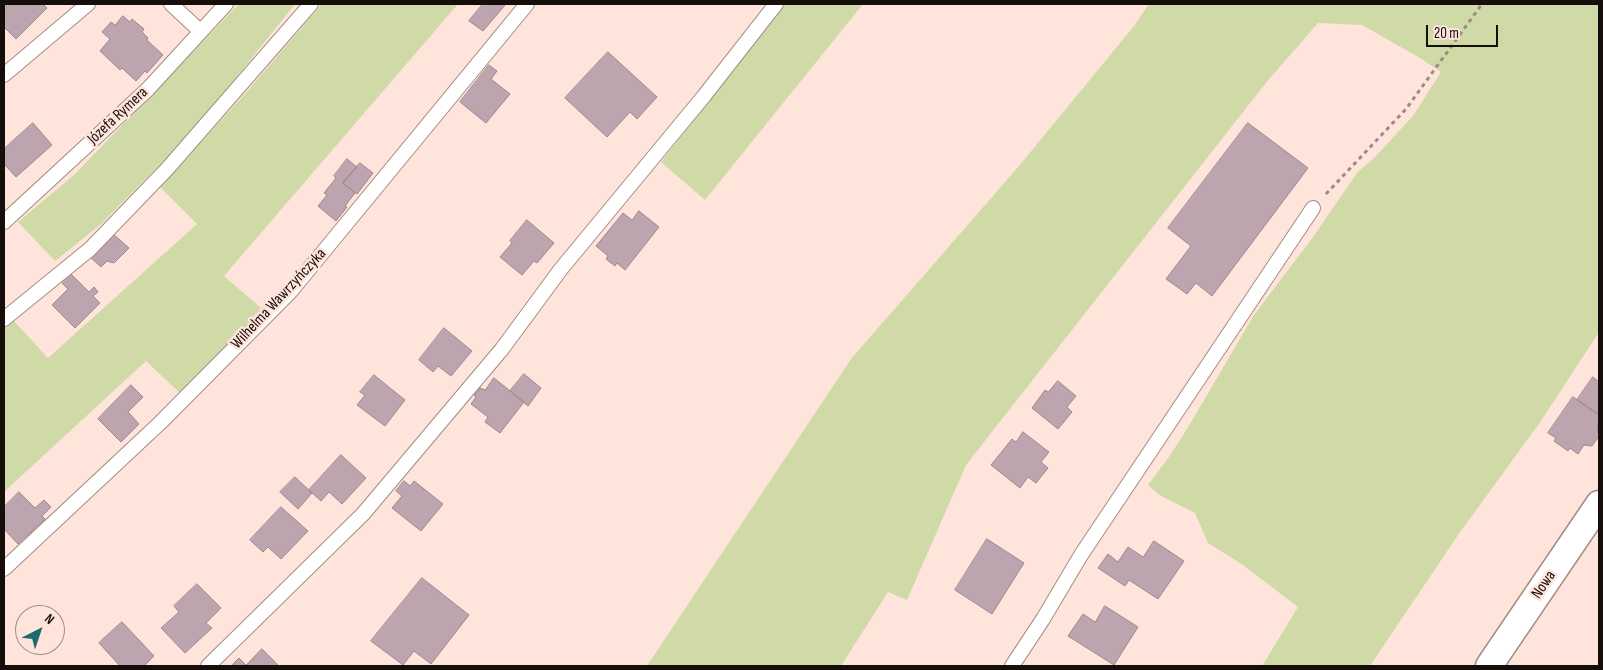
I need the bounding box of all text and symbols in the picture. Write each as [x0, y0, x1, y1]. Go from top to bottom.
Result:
scale bar [1428, 15, 1500, 47]
text: 20 m [1434, 24, 1459, 43]
street label: Józefa Rymera [84, 83, 152, 149]
street label: Wilhelma Wawrzyńczyka [227, 245, 331, 353]
street label: Nowa [1528, 567, 1560, 603]
north arrow [15, 605, 65, 655]
text: N [41, 610, 58, 628]

